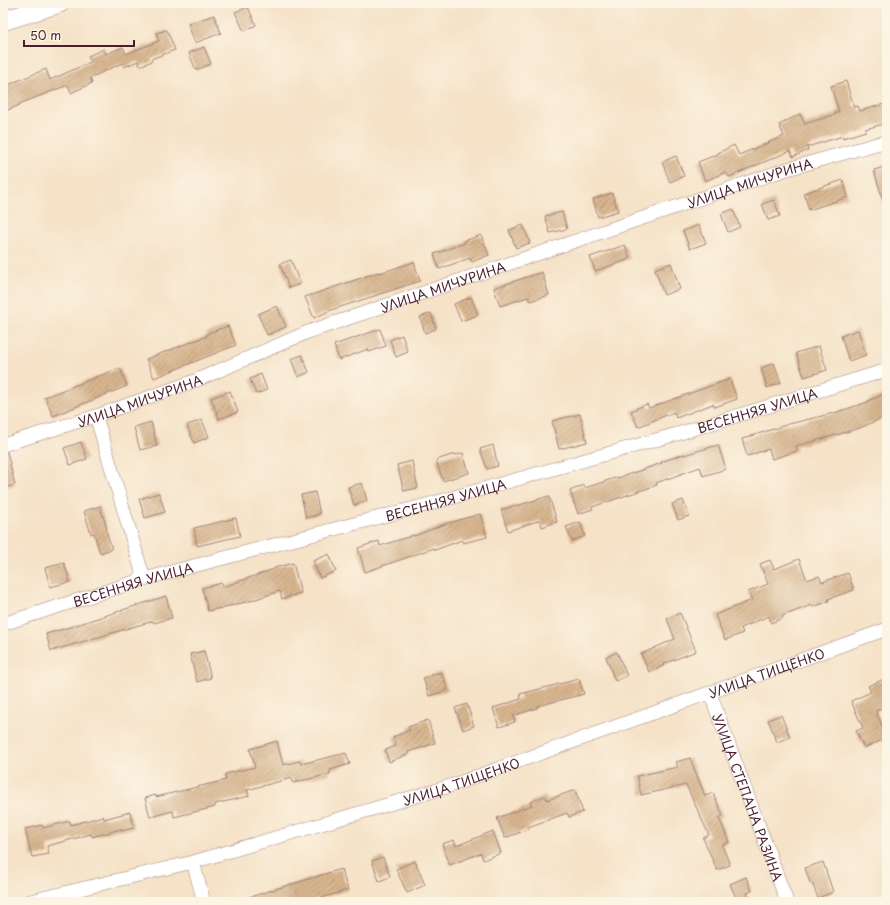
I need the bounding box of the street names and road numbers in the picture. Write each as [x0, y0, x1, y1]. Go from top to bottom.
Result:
street label: УЛИЦА МИЧУРИНА [684, 153, 815, 212]
street label: УЛИЦА МИЧУРИНА [378, 256, 508, 316]
street label: УЛИЦА МИЧУРИНА [75, 369, 205, 431]
street label: ВЕСЕННЯЯ УЛИЦА [695, 382, 819, 437]
street label: ВЕСЕННЯЯ УЛИЦА [383, 473, 508, 525]
street label: ВЕСЕННЯЯ УЛИЦА [70, 557, 195, 611]
street label: УЛИЦА ТИЩЕНКО [706, 643, 827, 702]
street label: УЛИЦА СТЕПАНА РАЗИНА [709, 711, 788, 884]
street label: УЛИЦА ТИЩЕНКО [401, 752, 522, 809]

